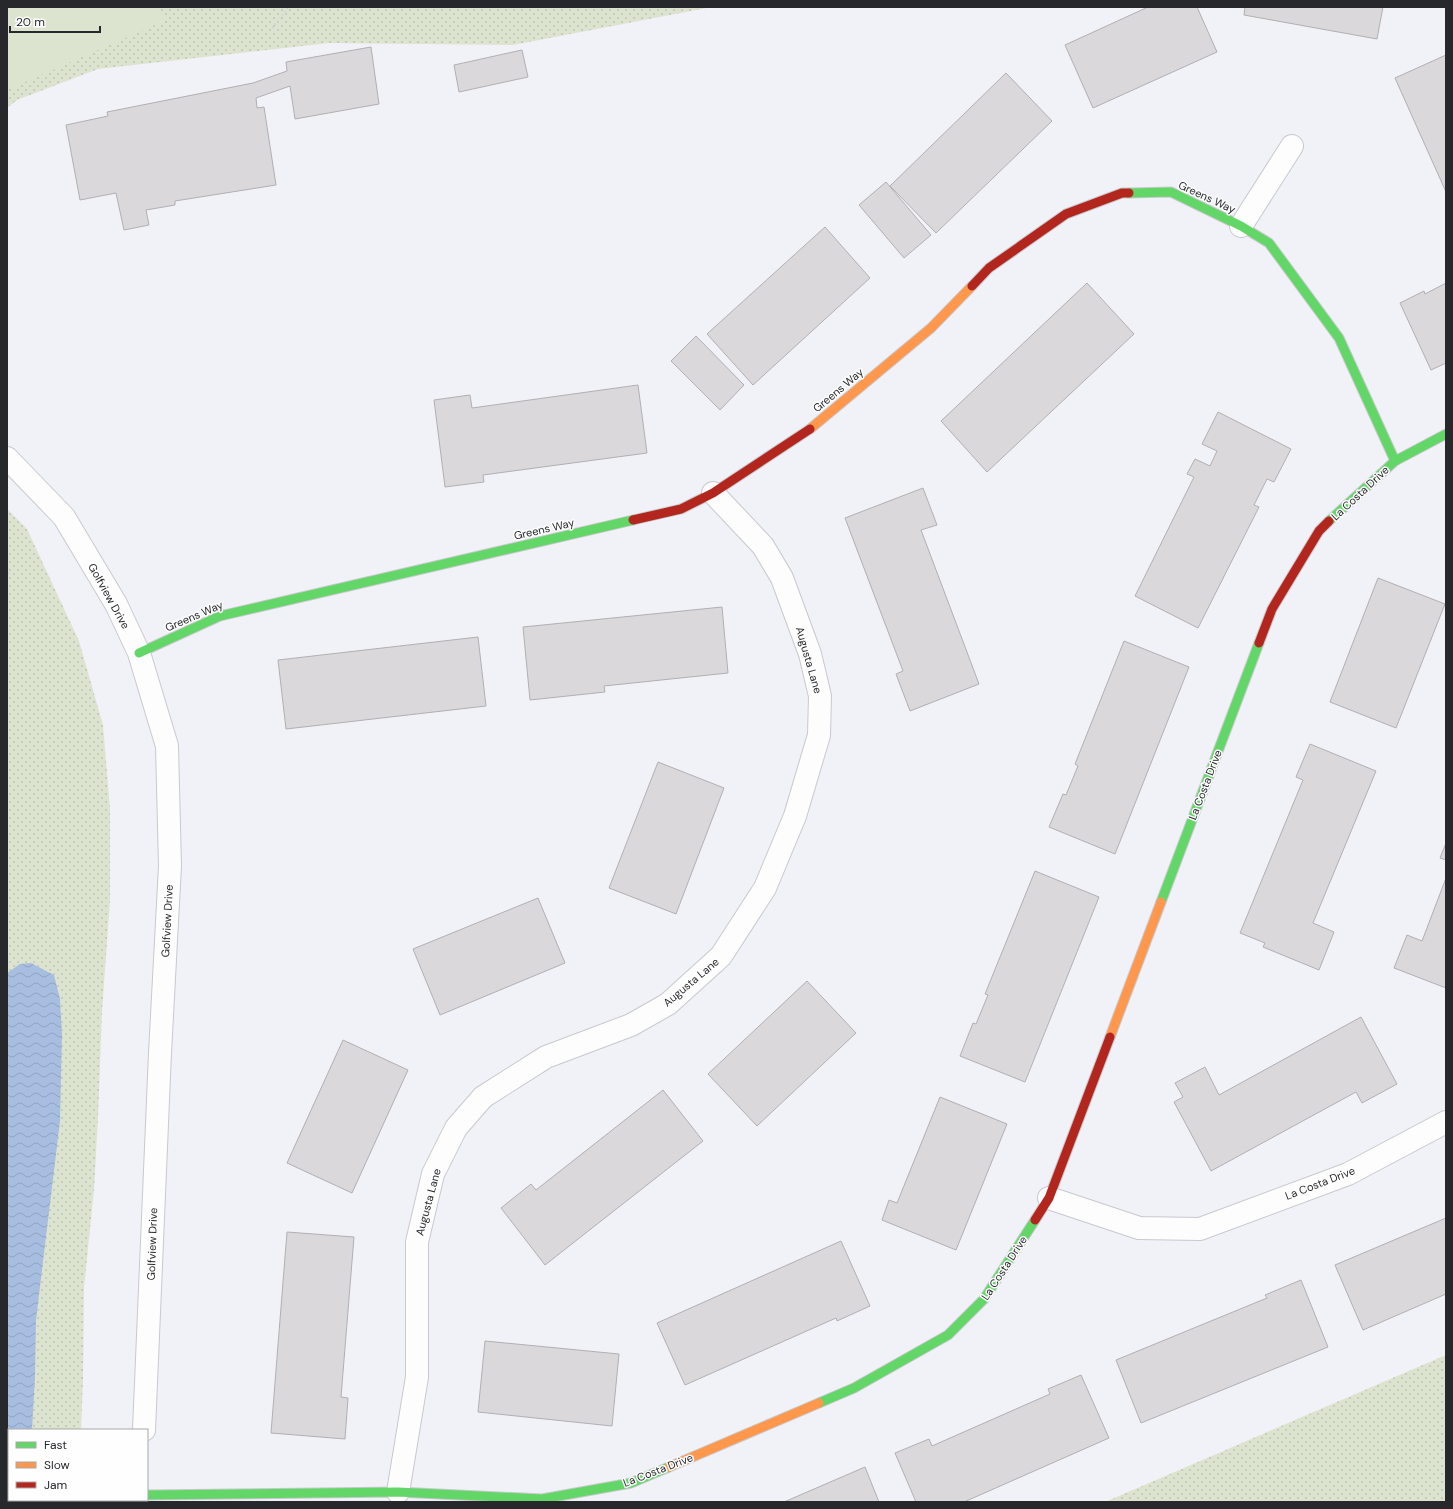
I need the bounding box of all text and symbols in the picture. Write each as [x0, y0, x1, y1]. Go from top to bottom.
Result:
scale bar [10, 8, 100, 34]
text: 20 m [16, 14, 45, 30]
street label: Greens Way [1176, 178, 1238, 216]
street label: Greens Way [810, 365, 866, 415]
street label: La Costa Drive [1328, 463, 1392, 523]
street label: Greens Way [512, 515, 576, 543]
street label: Golfview Drive [85, 561, 133, 631]
street label: Greens Way [163, 598, 225, 634]
street label: Augusta Lane [793, 625, 825, 695]
street label: La Costa Drive [1185, 748, 1225, 822]
street label: Golfview Drive [158, 884, 176, 958]
street label: Augusta Lane [660, 955, 722, 1009]
street label: La Costa Drive [1283, 1163, 1357, 1203]
street label: Augusta Lane [412, 1167, 444, 1237]
street label: Golfview Drive [144, 1207, 160, 1281]
street label: La Costa Drive [978, 1233, 1030, 1303]
legend [8, 1429, 148, 1501]
text: Fast [44, 1437, 67, 1453]
street label: La Costa Drive [621, 1450, 695, 1490]
text: Slow [44, 1457, 70, 1473]
text: Jam [44, 1477, 67, 1493]

